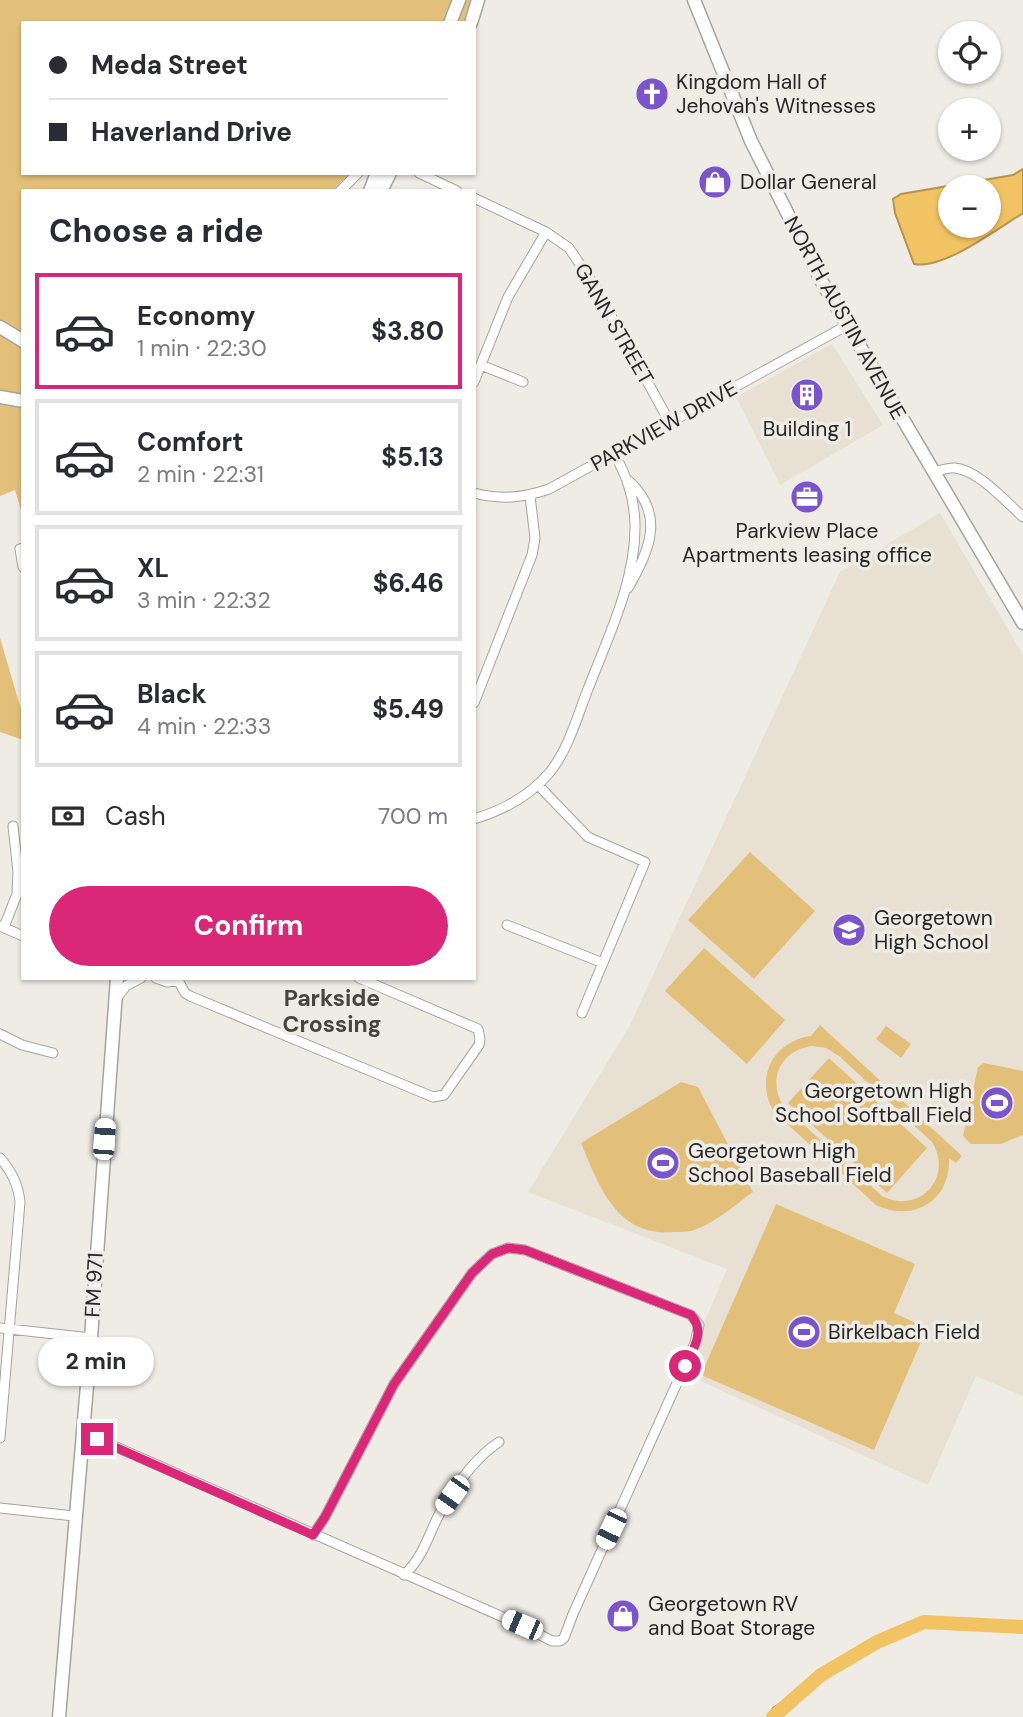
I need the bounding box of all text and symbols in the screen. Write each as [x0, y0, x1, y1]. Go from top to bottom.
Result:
map controls [938, 21, 1001, 238]
button: locate [938, 21, 1001, 84]
text: Meda Street [91, 48, 248, 82]
place label: Kingdom Hall of Jehovah's Witnesses [676, 68, 876, 120]
church icon: Kingdom Hall of Jehovah's Witnesses [633, 75, 671, 113]
button: + [938, 98, 1001, 161]
text: Haverland Drive [91, 115, 292, 149]
shop icon: Dollar General [696, 163, 734, 201]
place label: Dollar General [740, 168, 877, 196]
button: − [938, 175, 1001, 238]
text: Choose a ride [49, 210, 264, 252]
street label: NORTH AUSTIN AVENUE [777, 211, 913, 425]
street label: GANN STREET [568, 258, 660, 390]
text: Economy [137, 299, 255, 333]
icon: car [53, 300, 116, 363]
text: $3.80 [371, 314, 444, 348]
text: 1 min · 22:30 [137, 333, 267, 363]
street label: PARKVIEW DRIVE [586, 374, 742, 478]
building icon: Building 1 [788, 376, 826, 414]
place label: Building 1 [763, 415, 851, 443]
text: Comfort [137, 425, 243, 459]
icon: car [53, 426, 116, 489]
text: $5.13 [381, 440, 444, 474]
text: 2 min · 22:31 [137, 459, 264, 489]
office icon: Parkview Place Apartments leasing office [788, 478, 826, 516]
place label: Parkview Place Apartments leasing office [682, 517, 932, 569]
text: XL [137, 551, 169, 585]
icon: car [53, 552, 116, 615]
text: $6.46 [373, 566, 444, 600]
text: 3 min · 22:32 [137, 585, 271, 615]
text: Black [137, 677, 207, 711]
icon: car [53, 678, 116, 741]
text: $5.49 [372, 692, 444, 726]
text: 4 min · 22:33 [137, 711, 271, 741]
icon: cash [49, 797, 87, 835]
text: Cash [105, 799, 166, 833]
text: 700 m [378, 801, 448, 831]
button: Confirm [49, 886, 448, 966]
place label: Georgetown High School [874, 904, 993, 956]
school or university icon: Georgetown High School [830, 911, 868, 949]
district label: Parkside Crossing [283, 983, 381, 1039]
place label: Georgetown High School Softball Field [775, 1077, 972, 1129]
sports icon: Georgetown High School Softball Field [978, 1084, 1016, 1122]
car [93, 1117, 116, 1161]
place label: Georgetown High School Baseball Field [688, 1137, 892, 1189]
sports icon: Georgetown High School Baseball Field [644, 1144, 682, 1182]
street label: FM 971 [78, 1252, 110, 1318]
sports icon: Birkelbach Field [785, 1313, 823, 1351]
place label: Birkelbach Field [828, 1318, 980, 1346]
callout: 2 min [39, 1338, 155, 1386]
text: 2 min [66, 1346, 126, 1376]
route start [669, 1350, 701, 1382]
route end [81, 1423, 113, 1455]
car [432, 1472, 473, 1518]
car [593, 1506, 630, 1552]
place label: Georgetown RV and Boat Storage [648, 1590, 815, 1642]
shop icon: Georgetown RV and Boat Storage [604, 1597, 642, 1635]
car [499, 1607, 546, 1643]

